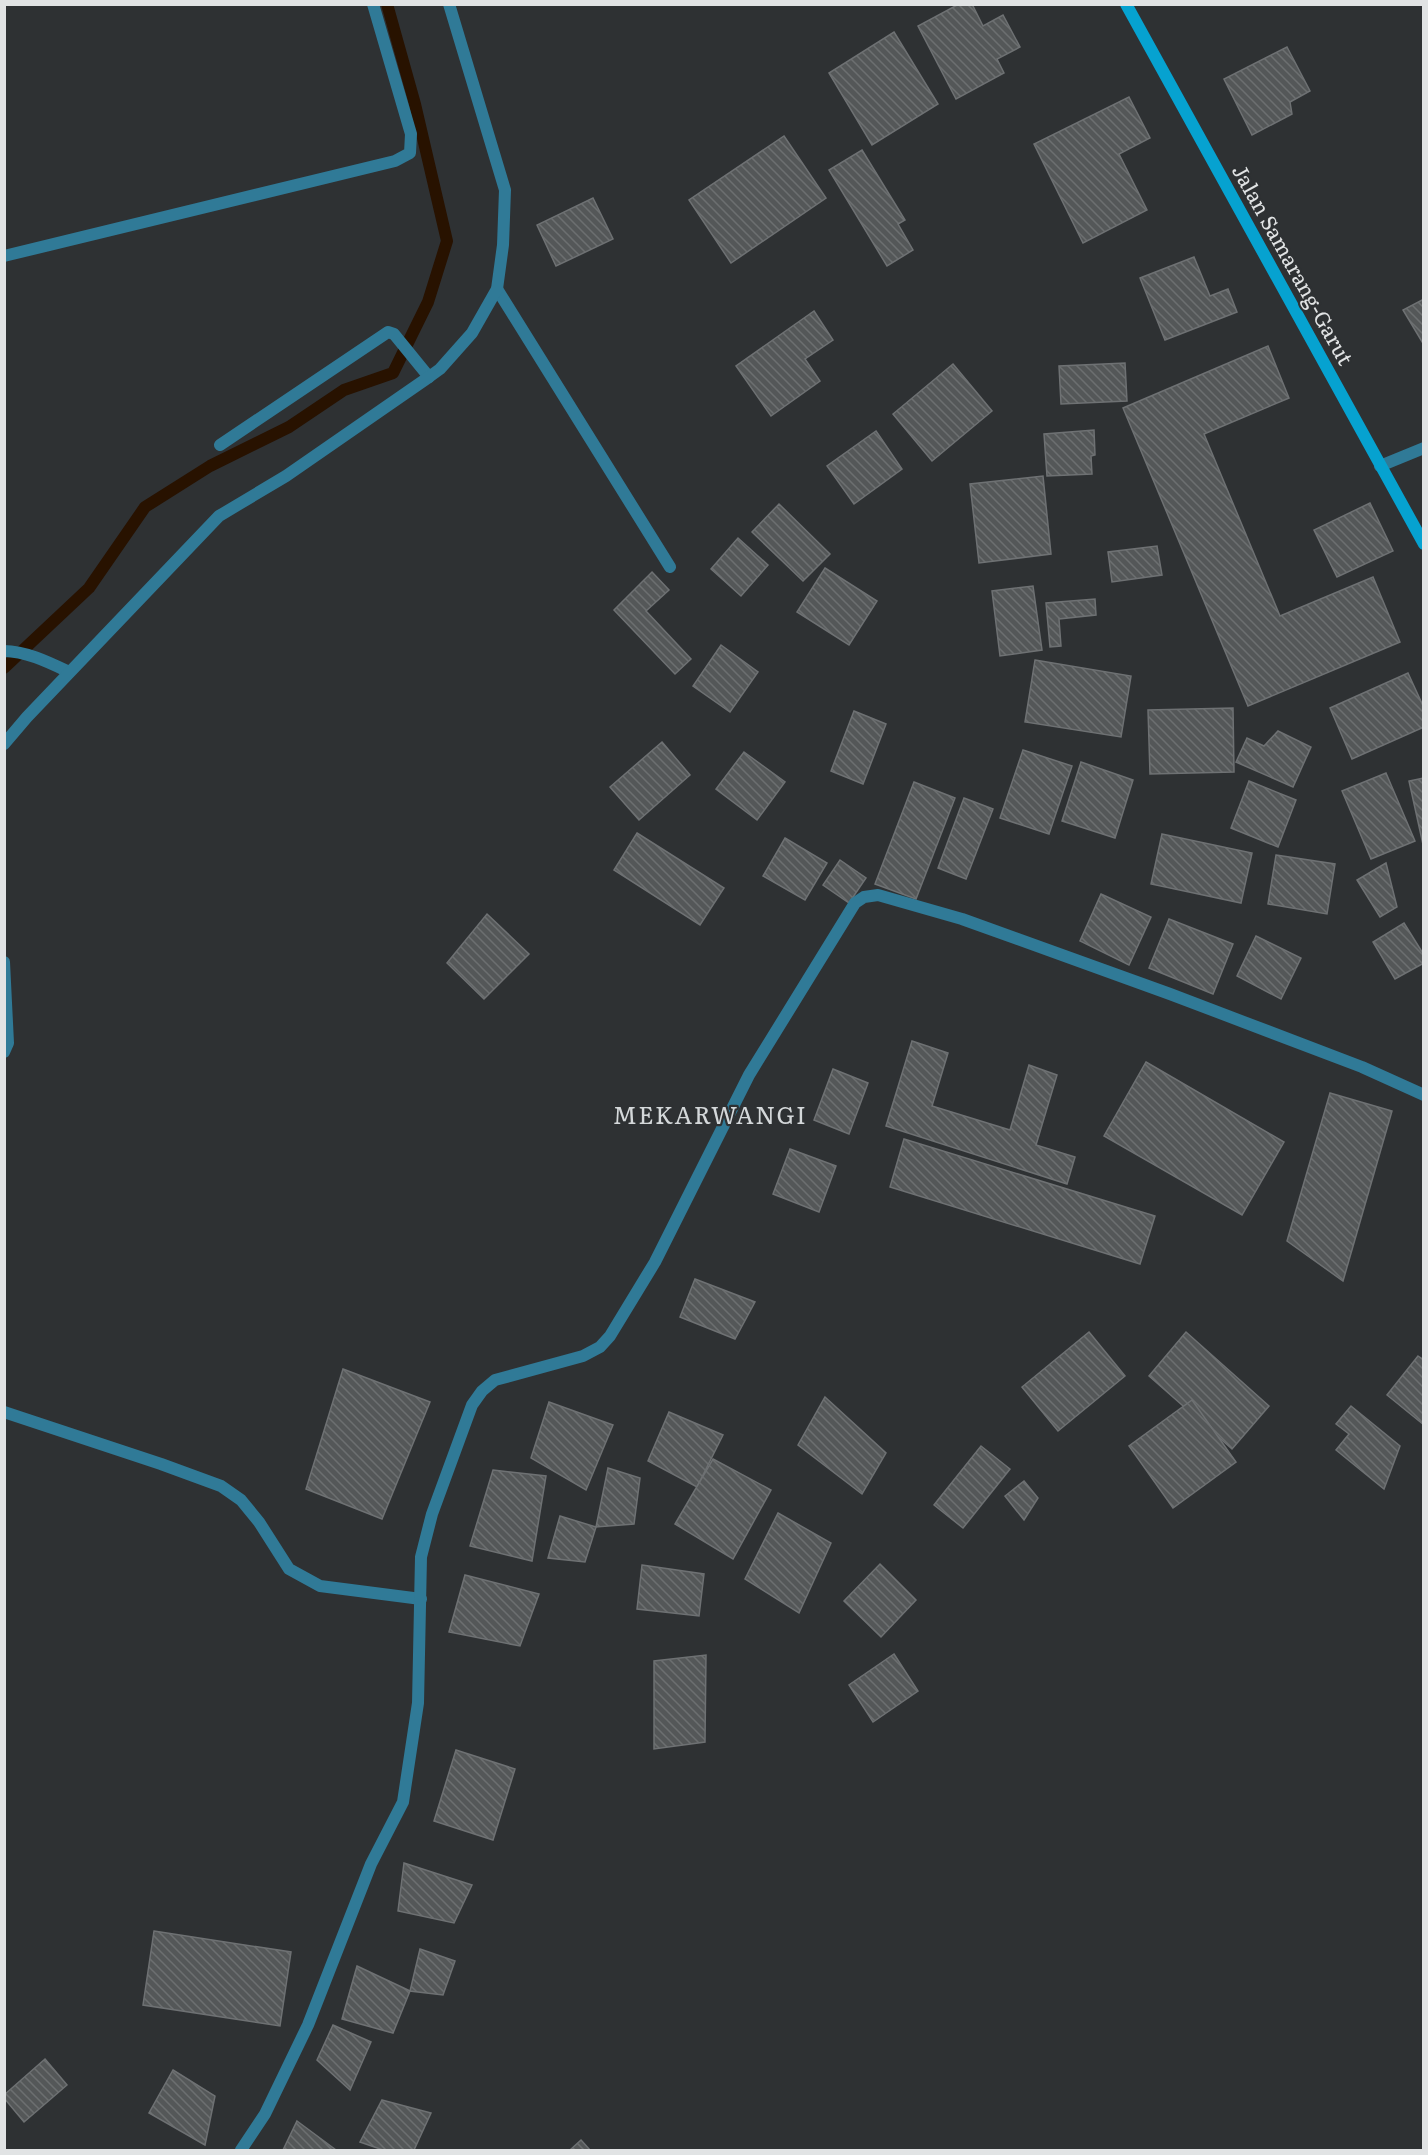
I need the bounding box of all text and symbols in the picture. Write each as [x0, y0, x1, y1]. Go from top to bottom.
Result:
street label: Jalan Samarang-Garut [1226, 158, 1363, 370]
district label: MEKARWANGI [613, 1096, 807, 1131]

